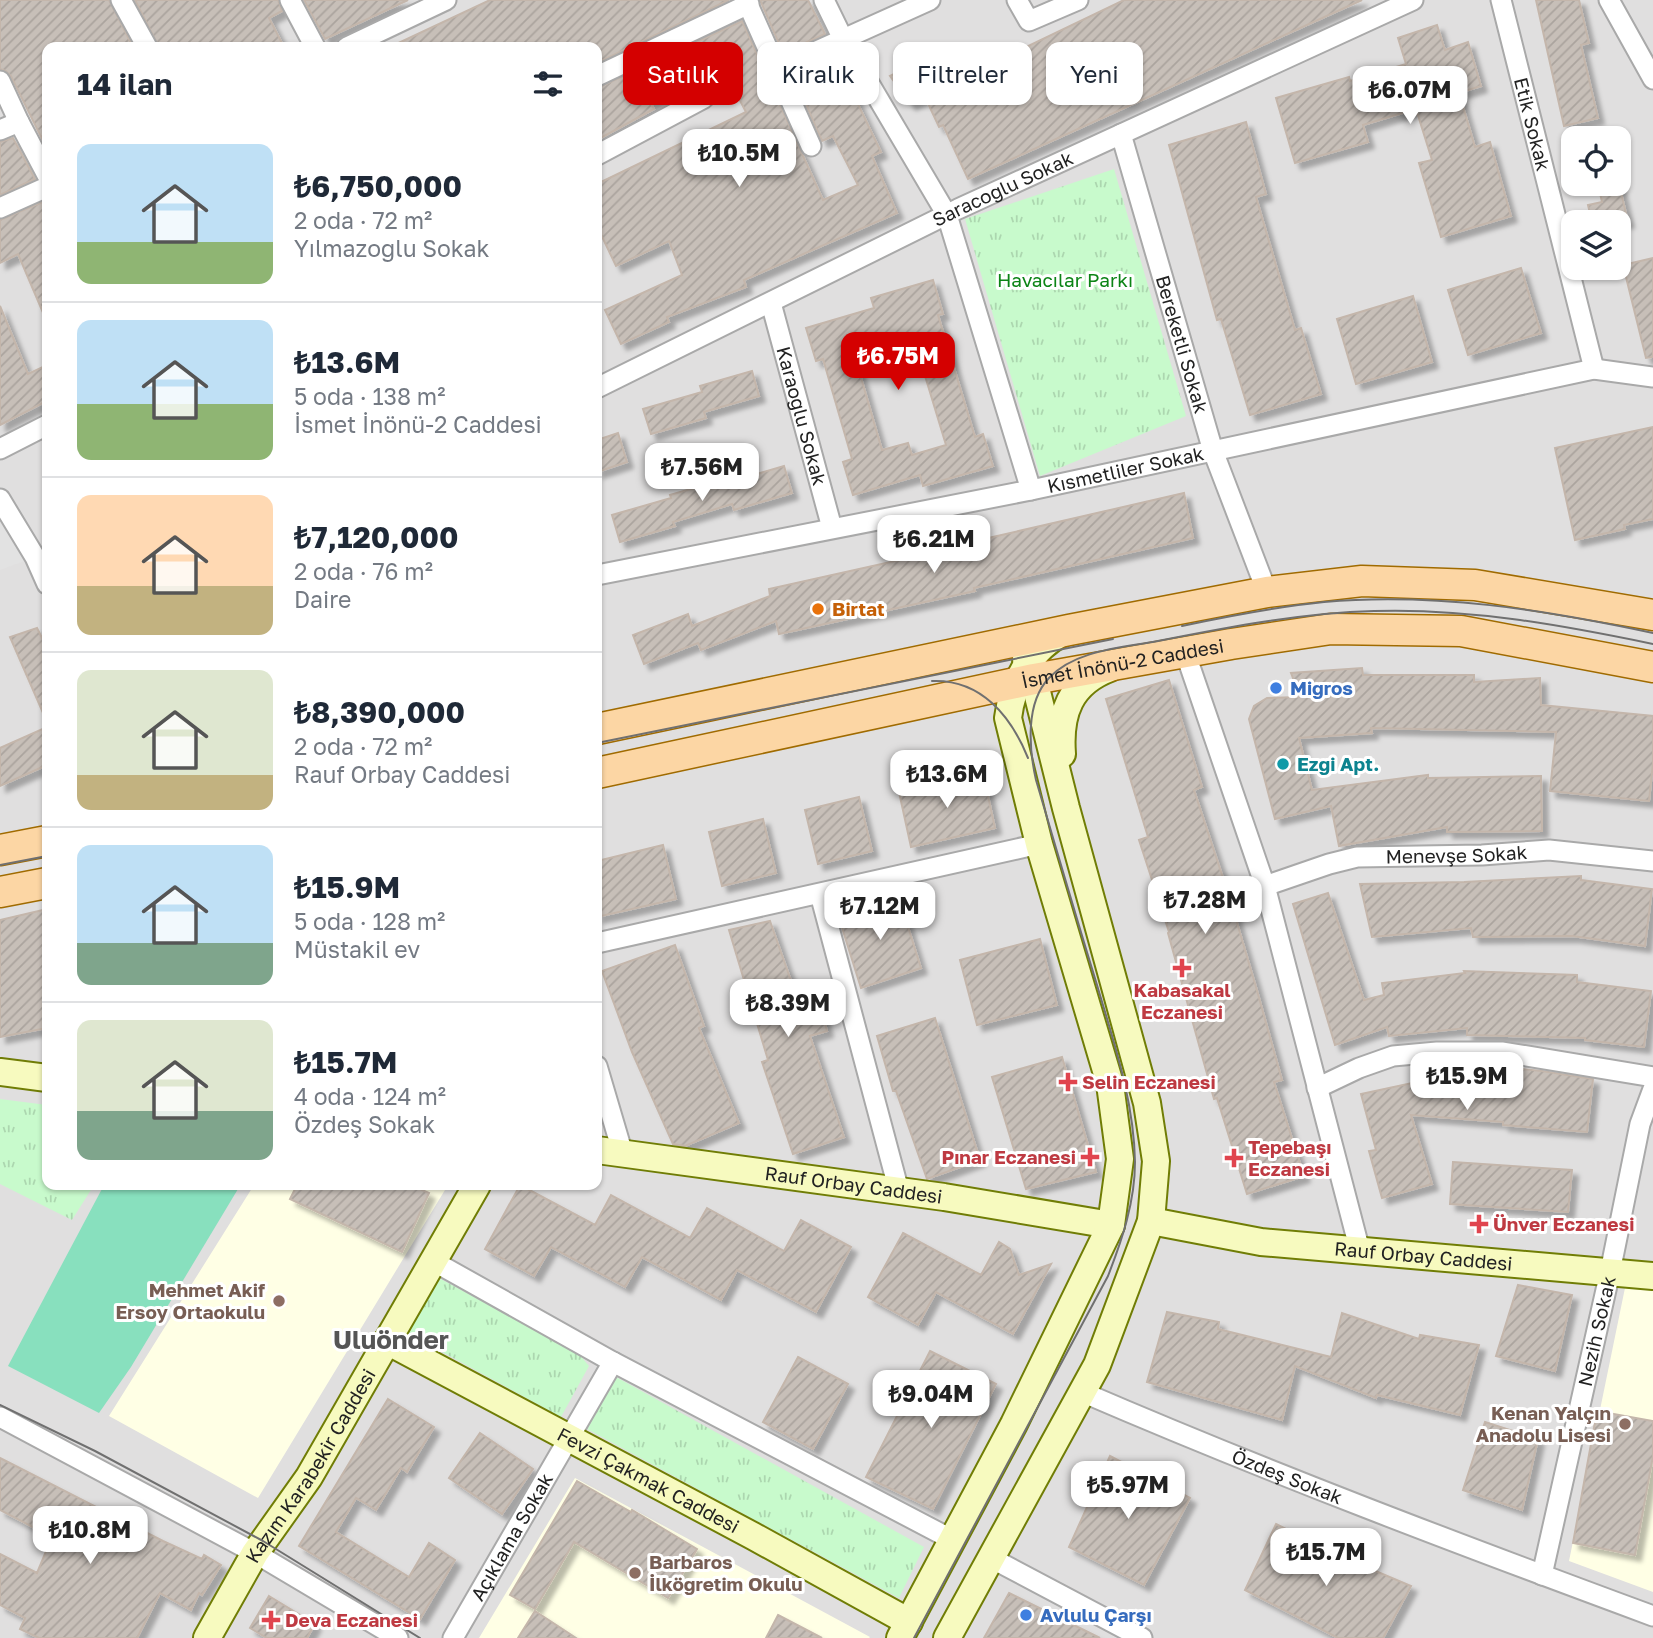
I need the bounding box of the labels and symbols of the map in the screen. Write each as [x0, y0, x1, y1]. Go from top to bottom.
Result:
pin: ₺6.07M [1353, 66, 1467, 126]
street label: Etik Sokak [1510, 75, 1556, 173]
pin: ₺10.5M [682, 130, 796, 189]
street label: Saracoğlu Sokak [928, 146, 1077, 231]
park label: Havacılar Parkı [997, 268, 1133, 291]
street label: Bereketli Sokak [1152, 272, 1214, 416]
pin: ₺6.75M [841, 332, 955, 392]
street label: Karaoğlu Sokak [772, 344, 832, 488]
street label: Kısmetliler Sokak [1045, 441, 1206, 497]
pin: ₺7.56M [645, 444, 759, 503]
pin: ₺6.21M [877, 516, 991, 575]
place label: Birtat [832, 597, 885, 620]
marker: Birtat [810, 601, 826, 617]
street label: İsmet İnönü-2 Caddesi [1019, 634, 1225, 692]
place label: Migros [1290, 676, 1353, 699]
marker: Migros [1268, 680, 1284, 696]
pin: ₺13.6M [890, 750, 1004, 810]
place label: Ezgi Apt. [1297, 752, 1379, 775]
marker: Ezgi Apt. [1275, 756, 1291, 772]
street label: Menevşe Sokak [1385, 840, 1528, 868]
pin: ₺7.28M [1148, 876, 1262, 936]
pin: ₺7.12M [823, 883, 937, 942]
marker: Kabasakal Eczanesi [1174, 960, 1190, 976]
place label: Kabasakal Eczanesi [1133, 978, 1231, 1023]
pin: ₺8.39M [731, 979, 845, 1039]
pin: ₺15.9M [1410, 1052, 1524, 1112]
place label: Selin Eczanesi [1082, 1070, 1216, 1093]
marker: Selin Eczanesi [1060, 1074, 1076, 1090]
place label: Tepebaşı Eczanesi [1248, 1135, 1331, 1180]
place label: Pınar Eczanesi [941, 1145, 1076, 1168]
marker: Pınar Eczanesi [1082, 1149, 1098, 1165]
marker: Tepebaşı Eczanesi [1226, 1150, 1242, 1166]
street label: Rauf Orbay Caddesi [764, 1161, 944, 1208]
place label: Ünver Eczanesi [1493, 1212, 1634, 1235]
marker: Ünver Eczanesi [1471, 1216, 1487, 1232]
street label: Rauf Orbay Caddesi [1333, 1236, 1514, 1275]
street label: Nezih Sokak [1573, 1273, 1620, 1388]
place label: Mehmet Akif Ersoy Ortaokulu [115, 1278, 265, 1323]
marker: Mehmet Akif Ersoy Ortaokulu [271, 1293, 287, 1309]
district label: Uluönder [333, 1324, 449, 1355]
street label: Kazım Karabekir Caddesi [240, 1364, 380, 1567]
pin: ₺9.04M [874, 1370, 988, 1430]
place label: Kenan Yalçın Anadolu Lisesi [1476, 1401, 1611, 1446]
marker: Kenan Yalçın Anadolu Lisesi [1617, 1416, 1633, 1432]
street label: Fevzi Çakmak Caddesi [554, 1422, 743, 1538]
street label: Özdeş Sokak [1229, 1444, 1346, 1509]
pin: ₺5.97M [1071, 1462, 1185, 1521]
street label: Açıklama Sokak [465, 1468, 557, 1604]
pin: ₺10.8M [33, 1506, 147, 1566]
pin: ₺15.7M [1269, 1528, 1383, 1588]
place label: Barbaros İlköğretim Okulu [649, 1550, 803, 1595]
marker: Barbaros İlköğretim Okulu [627, 1565, 643, 1581]
place label: Avlulu Çarşı [1040, 1603, 1152, 1626]
marker: Avlulu Çarşı [1018, 1607, 1034, 1623]
place label: Deva Eczanesi [285, 1608, 418, 1631]
marker: Deva Eczanesi [263, 1612, 279, 1628]

